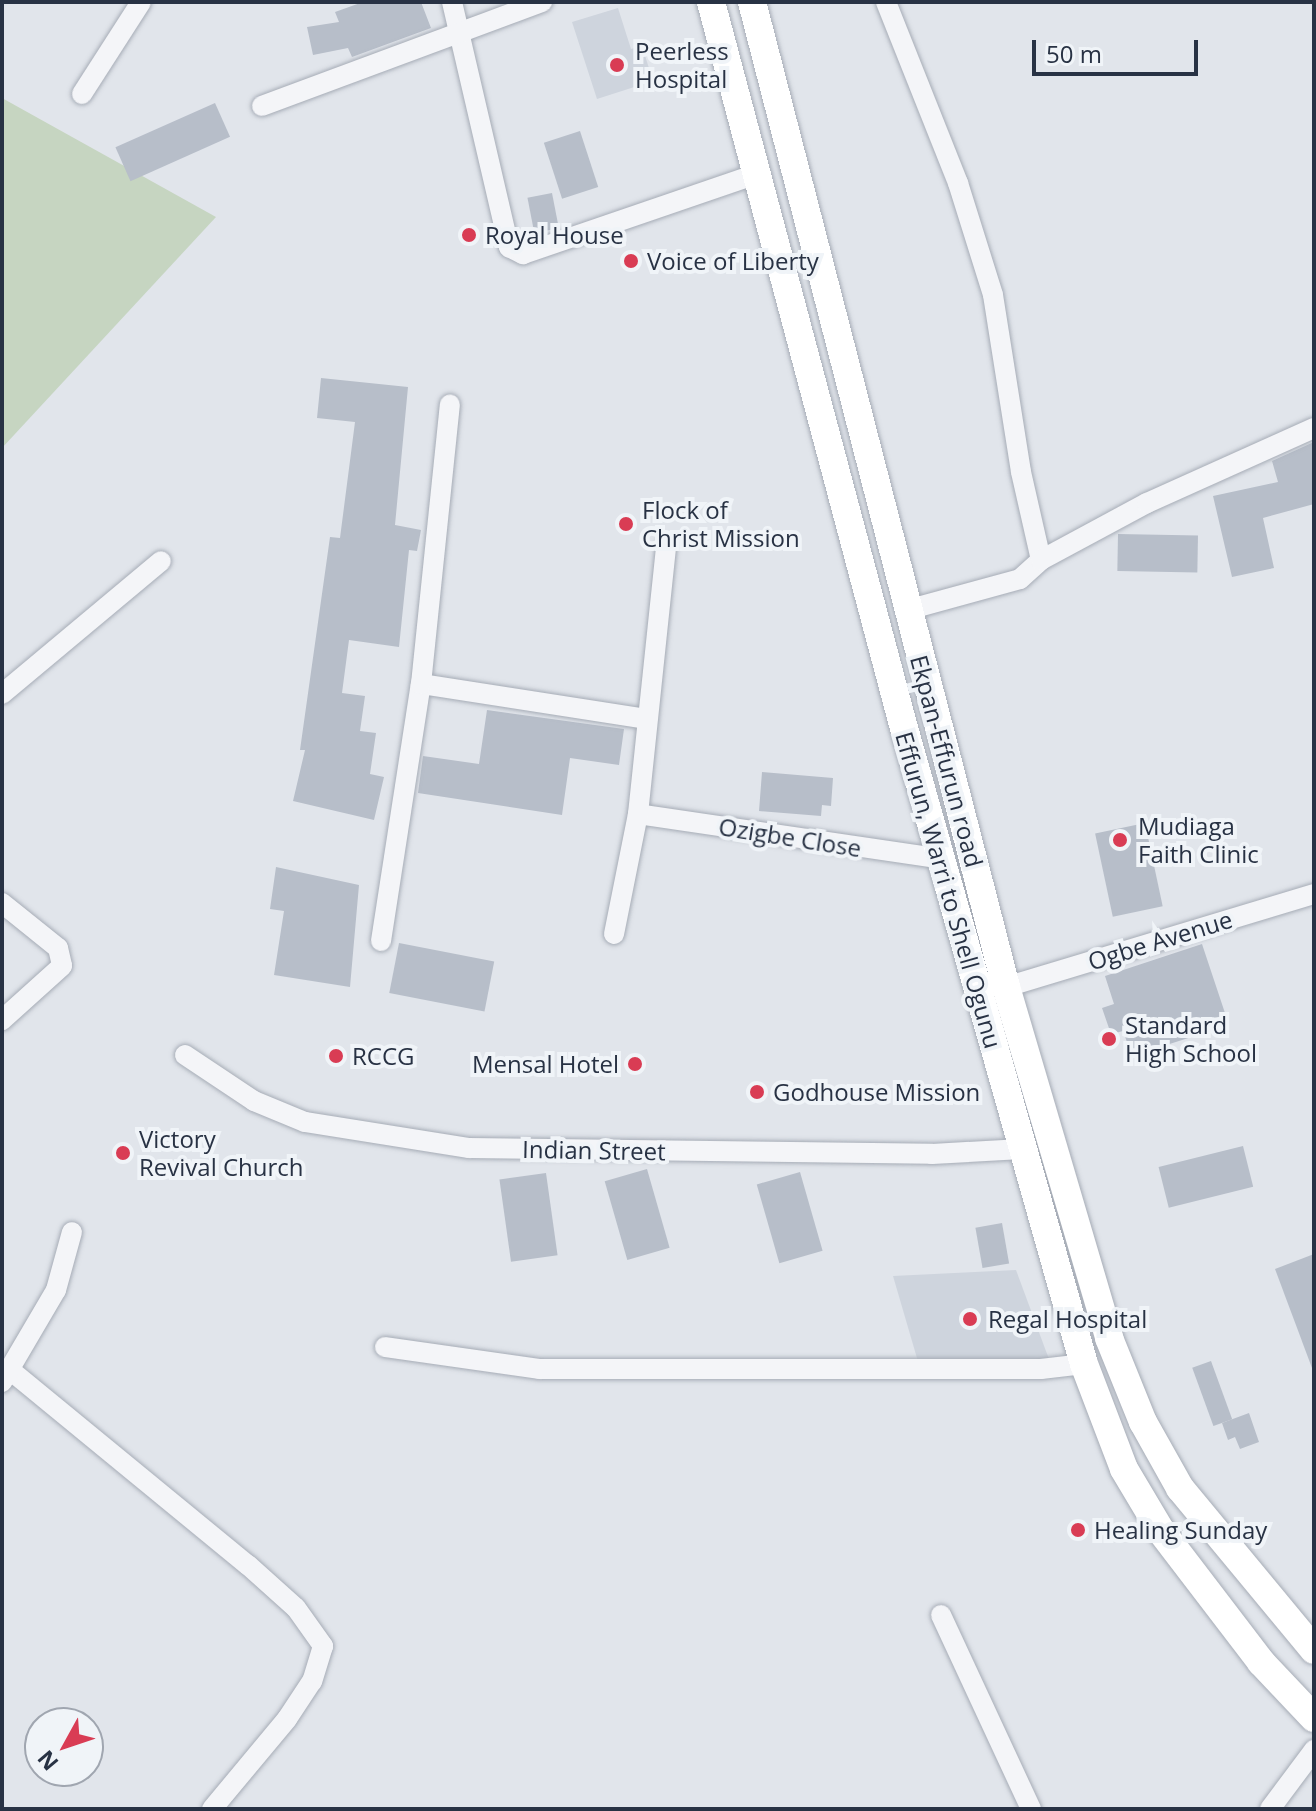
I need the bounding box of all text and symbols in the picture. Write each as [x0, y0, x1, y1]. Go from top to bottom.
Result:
scale bar [1036, 24, 1202, 74]
place label: Peerless Hospital [635, 37, 729, 93]
text: 50 m [1046, 37, 1102, 70]
marker: Peerless Hospital [606, 54, 628, 76]
place label: Royal House [485, 221, 624, 249]
marker: Royal House [460, 226, 478, 244]
place label: Voice of Liberty [647, 247, 819, 275]
marker: Voice of Liberty [622, 252, 640, 270]
place label: Flock of Christ Mission [642, 496, 800, 552]
marker: Flock of Christ Mission [617, 515, 635, 533]
street label: Ekpan-Effurun road [905, 652, 989, 870]
street label: Effurun, Warri to Shell Ogunu [890, 728, 1008, 1052]
street label: Ozigbe Close [717, 812, 863, 862]
place label: Mudiaga Faith Clinic [1138, 812, 1259, 868]
marker: Mudiaga Faith Clinic [1109, 829, 1131, 851]
street label: Ogbe Avenue [1084, 904, 1236, 976]
place label: Standard High School [1125, 1011, 1257, 1067]
marker: Standard High School [1100, 1030, 1118, 1048]
place label: RCCG [352, 1042, 414, 1070]
marker: RCCG [327, 1047, 345, 1065]
place label: Mensal Hotel [472, 1050, 619, 1078]
marker: Mensal Hotel [626, 1055, 644, 1073]
place label: Godhouse Mission [773, 1078, 980, 1106]
marker: Godhouse Mission [748, 1083, 766, 1101]
place label: Victory Revival Church [139, 1125, 304, 1181]
street label: Indian Street [522, 1134, 666, 1166]
marker: Victory Revival Church [114, 1144, 132, 1162]
place label: Regal Hospital [988, 1305, 1147, 1333]
marker: Regal Hospital [959, 1308, 981, 1330]
place label: Healing Sunday [1094, 1516, 1267, 1544]
marker: Healing Sunday [1069, 1521, 1087, 1539]
north arrow [24, 1707, 104, 1787]
text: N [30, 1745, 64, 1778]

